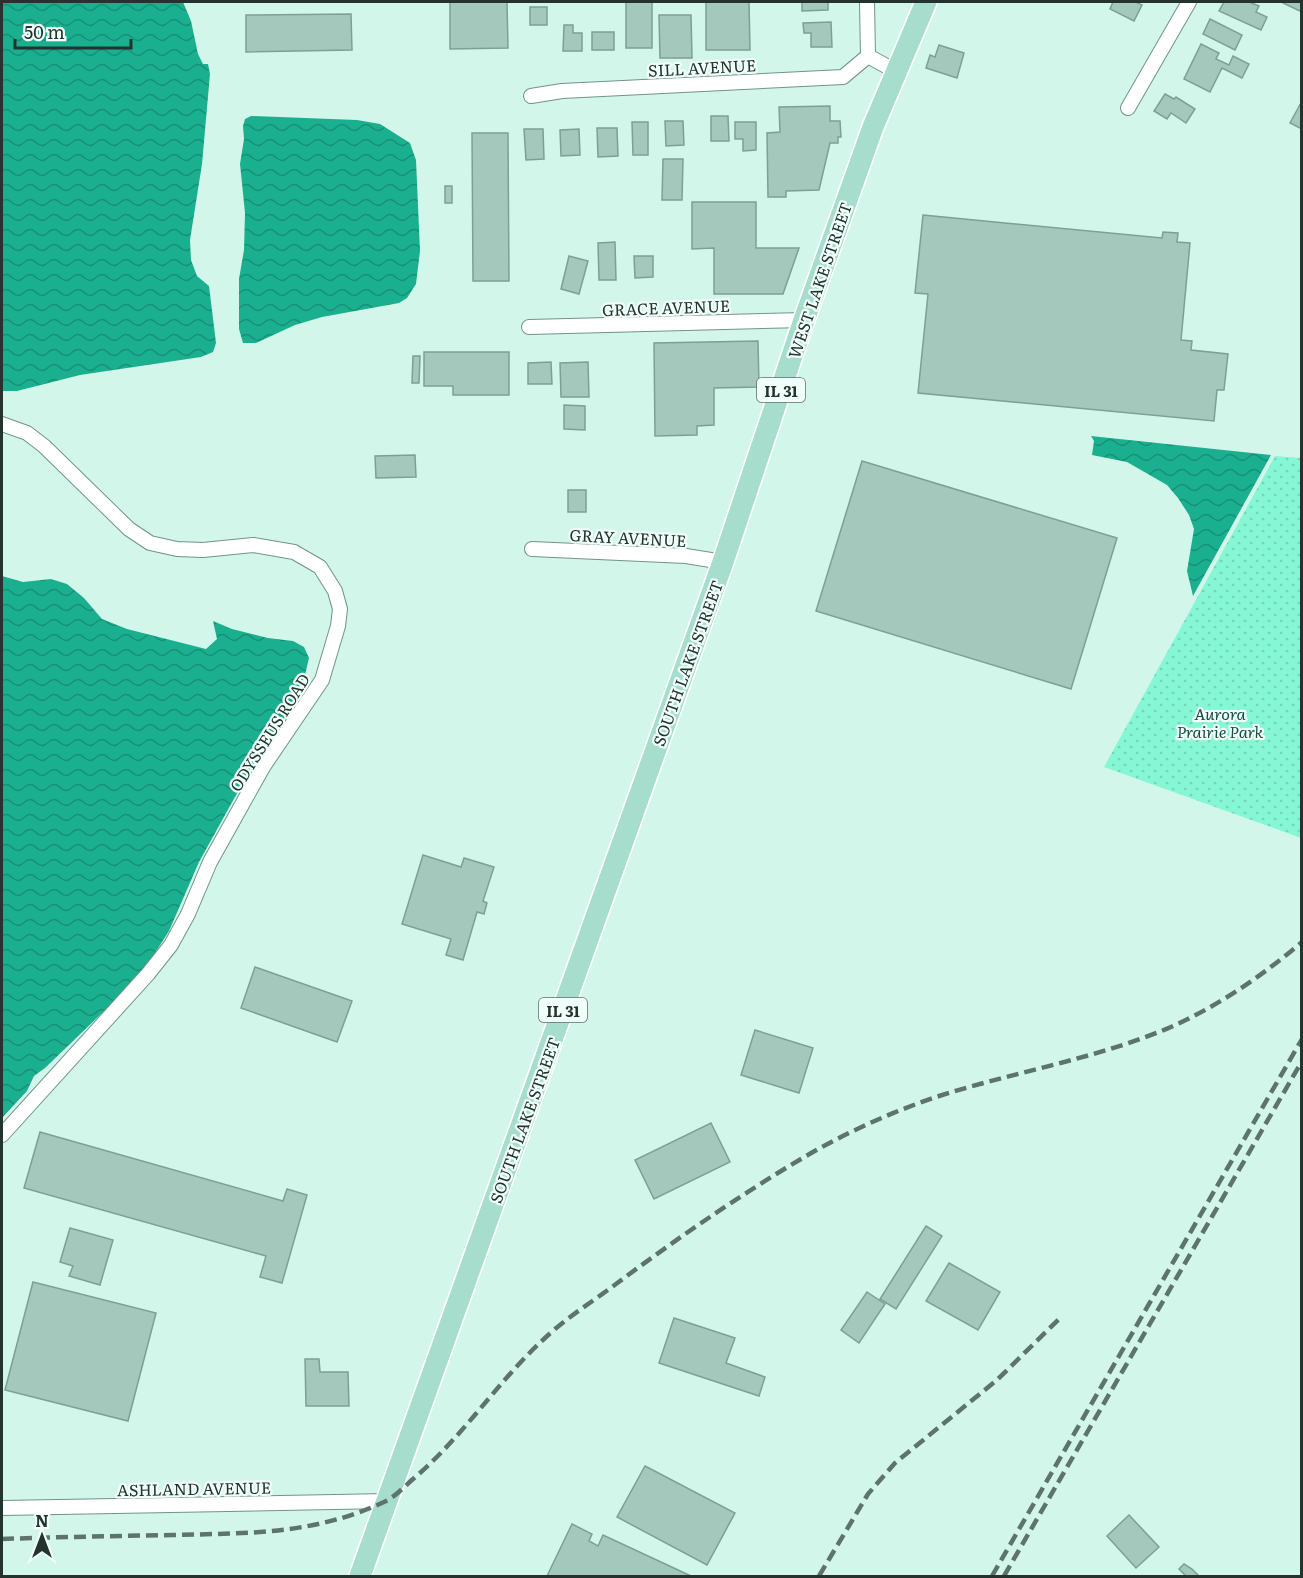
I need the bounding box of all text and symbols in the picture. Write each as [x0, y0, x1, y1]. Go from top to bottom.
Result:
scale bar [15, 12, 130, 50]
text: 50 m [24, 18, 65, 45]
street label: SILL AVENUE [647, 52, 757, 82]
street label: WEST LAKE STREET [781, 199, 857, 361]
street label: GRACE AVENUE [602, 293, 730, 321]
road number: IL 31 [757, 378, 805, 402]
street label: GRAY AVENUE [569, 522, 687, 552]
street label: SOUTH LAKE STREET [646, 577, 728, 749]
street label: ODYSSEUS ROAD [223, 668, 315, 796]
park label: Aurora Prairie Park [1177, 701, 1264, 743]
road number: IL 31 [539, 998, 587, 1022]
street label: SOUTH LAKE STREET [483, 1034, 565, 1206]
street label: ASHLAND AVENUE [117, 1475, 271, 1501]
north arrow [12, 1506, 72, 1566]
text: N [35, 1508, 49, 1532]

